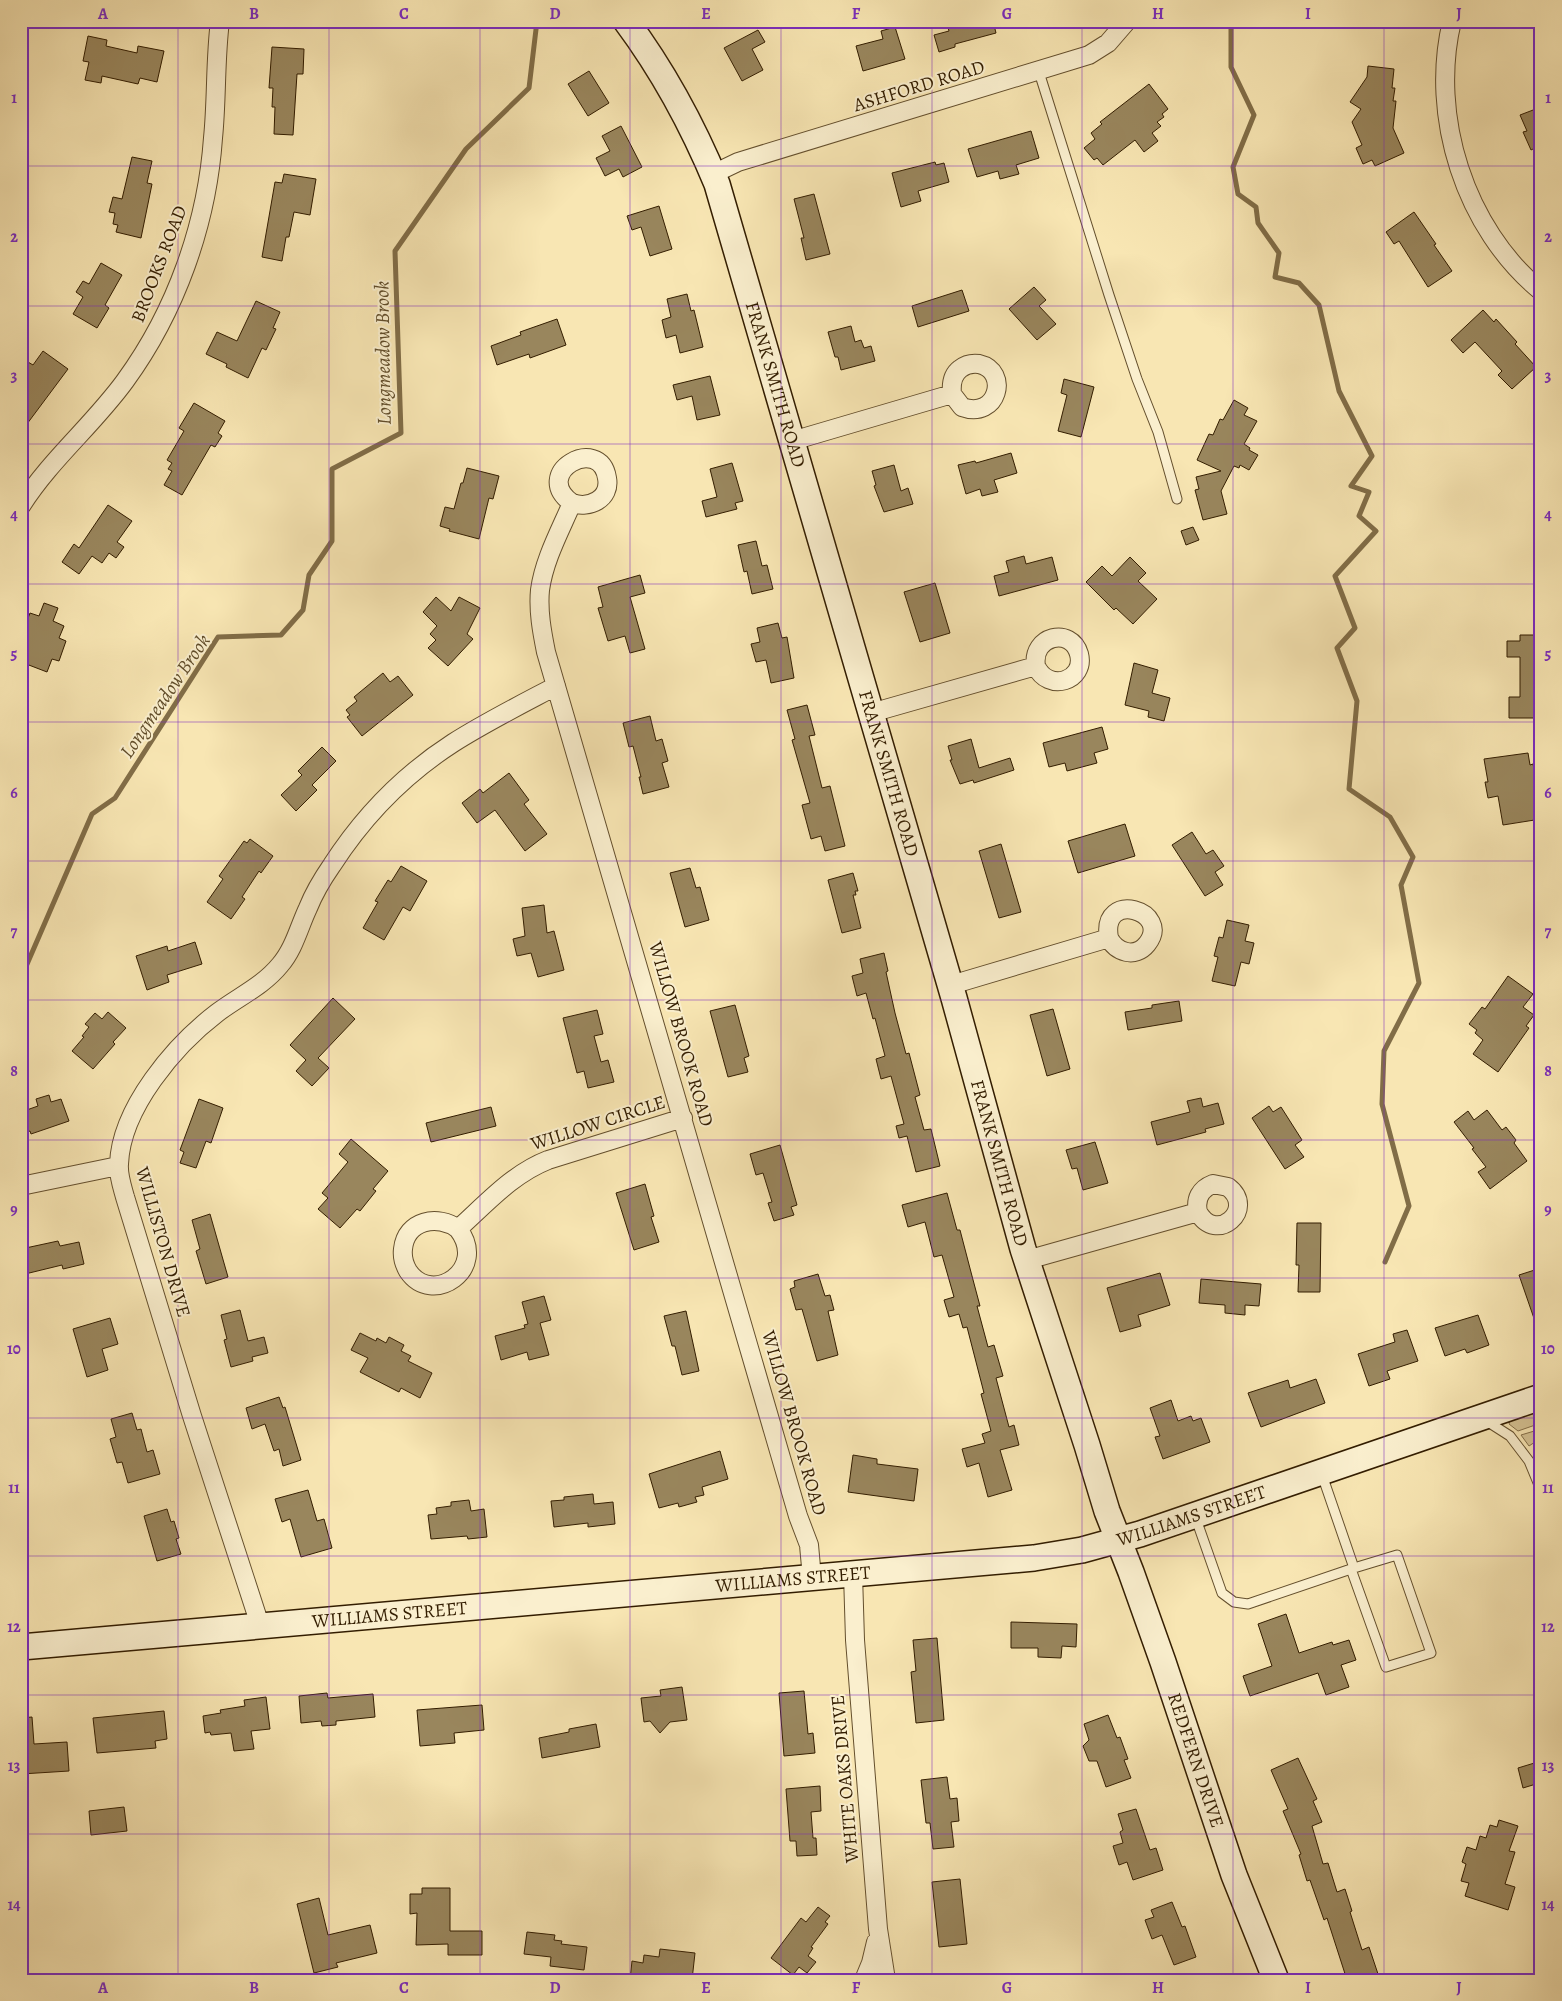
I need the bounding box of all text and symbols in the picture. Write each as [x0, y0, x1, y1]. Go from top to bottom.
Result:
text: A [97, 3, 109, 25]
text: B [249, 3, 259, 25]
text: C [399, 3, 409, 25]
text: D [549, 3, 561, 25]
text: E [701, 3, 711, 25]
text: F [852, 3, 861, 25]
text: G [1002, 3, 1012, 25]
text: H [1152, 3, 1164, 25]
text: I [1305, 3, 1311, 25]
text: J [1456, 3, 1462, 25]
street label: ASHFORD ROAD [849, 54, 988, 119]
text: 1 [11, 87, 17, 109]
text: 1 [1545, 87, 1551, 109]
street label: BROOKS ROAD [125, 202, 193, 326]
text: 2 [10, 226, 18, 248]
text: 2 [1544, 226, 1552, 248]
water label: Longmeadow Brook [368, 281, 398, 425]
street label: FRANK SMITH ROAD [739, 298, 812, 471]
text: 3 [11, 365, 18, 387]
text: 3 [1545, 365, 1552, 387]
text: 4 [10, 504, 18, 526]
text: 4 [1544, 504, 1552, 526]
water label: Longmeadow Brook [114, 629, 217, 763]
text: 5 [11, 643, 18, 665]
text: 5 [1545, 643, 1552, 665]
street label: FRANK SMITH ROAD [852, 687, 925, 859]
text: 6 [10, 782, 18, 804]
text: 6 [1544, 782, 1552, 804]
text: 7 [11, 921, 18, 943]
text: 7 [1545, 921, 1552, 943]
street label: WILLOW BROOK ROAD [642, 938, 720, 1129]
text: 8 [10, 1060, 18, 1082]
text: 8 [1544, 1060, 1552, 1082]
street label: FRANK SMITH ROAD [964, 1077, 1035, 1249]
street label: WILLOW CIRCLE [526, 1089, 669, 1157]
street label: WILLISTON DRIVE [129, 1163, 197, 1320]
text: 9 [10, 1199, 18, 1221]
text: 9 [1544, 1199, 1552, 1221]
street label: WILLOW BROOK ROAD [755, 1327, 833, 1518]
text: 10 [7, 1338, 21, 1360]
text: 10 [1541, 1338, 1555, 1360]
text: 11 [8, 1477, 20, 1499]
text: 11 [1542, 1477, 1554, 1499]
street label: WILLIAMS STREET [1113, 1479, 1270, 1553]
street label: WILLIAMS STREET [713, 1559, 872, 1599]
street label: WILLIAMS STREET [310, 1595, 469, 1634]
text: 12 [7, 1616, 21, 1638]
text: 12 [1541, 1616, 1555, 1638]
street label: REDFERN DRIVE [1161, 1689, 1230, 1831]
street label: WHITE OAKS DRIVE [825, 1694, 865, 1865]
text: 13 [8, 1755, 20, 1777]
text: 13 [1542, 1755, 1554, 1777]
text: 14 [7, 1894, 21, 1916]
text: 14 [1541, 1894, 1555, 1916]
text: A [97, 1977, 109, 1999]
text: B [249, 1977, 259, 1999]
text: C [399, 1977, 409, 1999]
text: D [549, 1977, 561, 1999]
text: E [701, 1977, 711, 1999]
text: F [852, 1977, 861, 1999]
text: G [1002, 1977, 1012, 1999]
text: H [1152, 1977, 1164, 1999]
text: I [1305, 1977, 1311, 1999]
text: J [1456, 1977, 1462, 1999]

